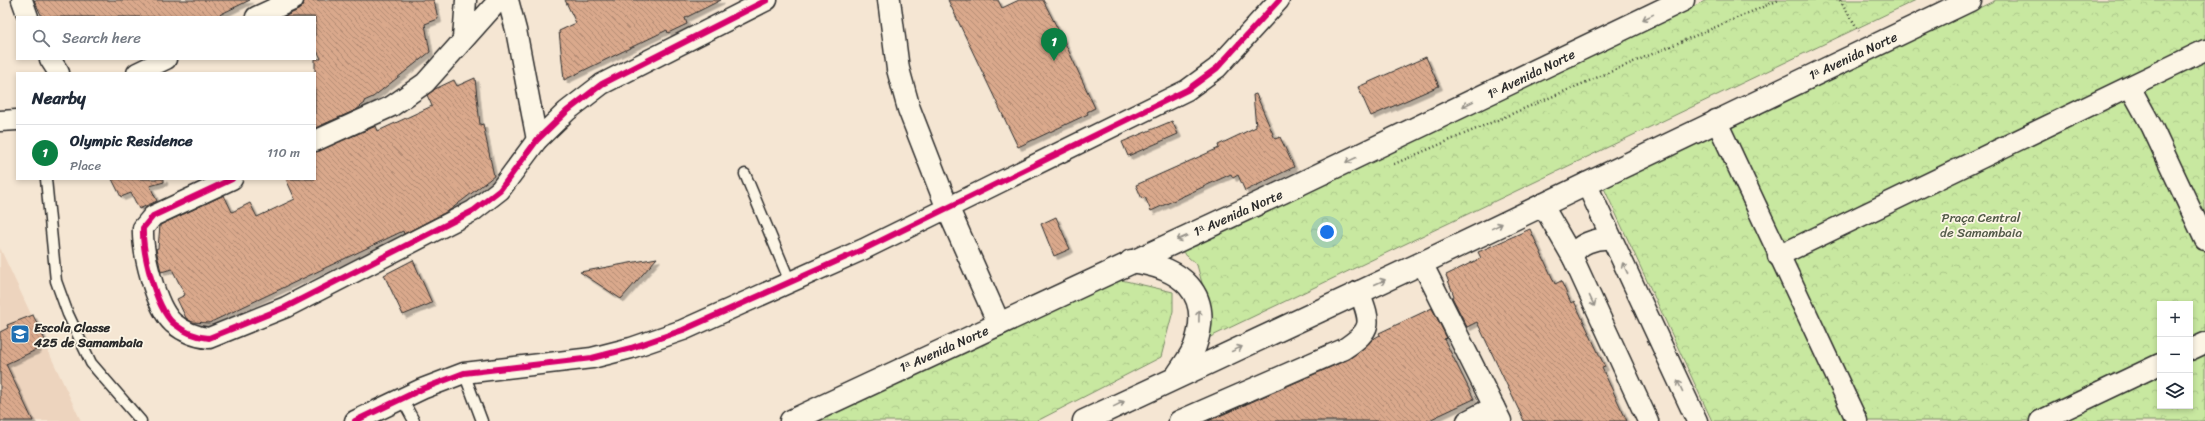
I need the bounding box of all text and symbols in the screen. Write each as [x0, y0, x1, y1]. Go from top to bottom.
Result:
one-way arrow [1642, 14, 1654, 21]
search box [16, 16, 316, 60]
text: Search here [62, 25, 141, 51]
street label: 1ᵃ Avenida Norte [1805, 25, 1902, 87]
icon: search [30, 27, 52, 49]
pin: 1 [1041, 28, 1067, 61]
street label: 1ᵃ Avenida Norte [1483, 43, 1579, 105]
text: Nearby [32, 83, 86, 113]
one-way arrow [1462, 101, 1474, 108]
text: Olympic Residence [70, 128, 193, 154]
text: 1 [42, 141, 48, 164]
text: 110 m [267, 141, 300, 164]
text: Place [70, 154, 101, 177]
one-way arrow [1345, 157, 1357, 164]
street label: 1ᵃ Avenida Norte [1190, 183, 1287, 243]
park label: Praça Central de Samambaia [1940, 206, 2022, 244]
your location [1317, 222, 1337, 242]
one-way arrow [1491, 222, 1503, 229]
one-way arrow [1176, 235, 1188, 242]
one-way arrow [1621, 263, 1628, 275]
one-way arrow [1374, 278, 1386, 285]
one-way arrow [1589, 295, 1596, 307]
map controls [2157, 301, 2193, 409]
button: + [2157, 301, 2193, 337]
one-way arrow [1195, 310, 1203, 323]
place label: Escola Classe 425 de Samambaia [33, 316, 143, 354]
street label: 1ᵃ Avenida Norte [896, 319, 993, 379]
school or university icon: Escola Classe 425 de Samambaia [9, 323, 31, 345]
button: − [2157, 337, 2193, 373]
one-way arrow [1230, 345, 1242, 352]
button: layers [2157, 373, 2193, 409]
one-way arrow [1676, 380, 1683, 392]
one-way arrow [1113, 400, 1125, 407]

